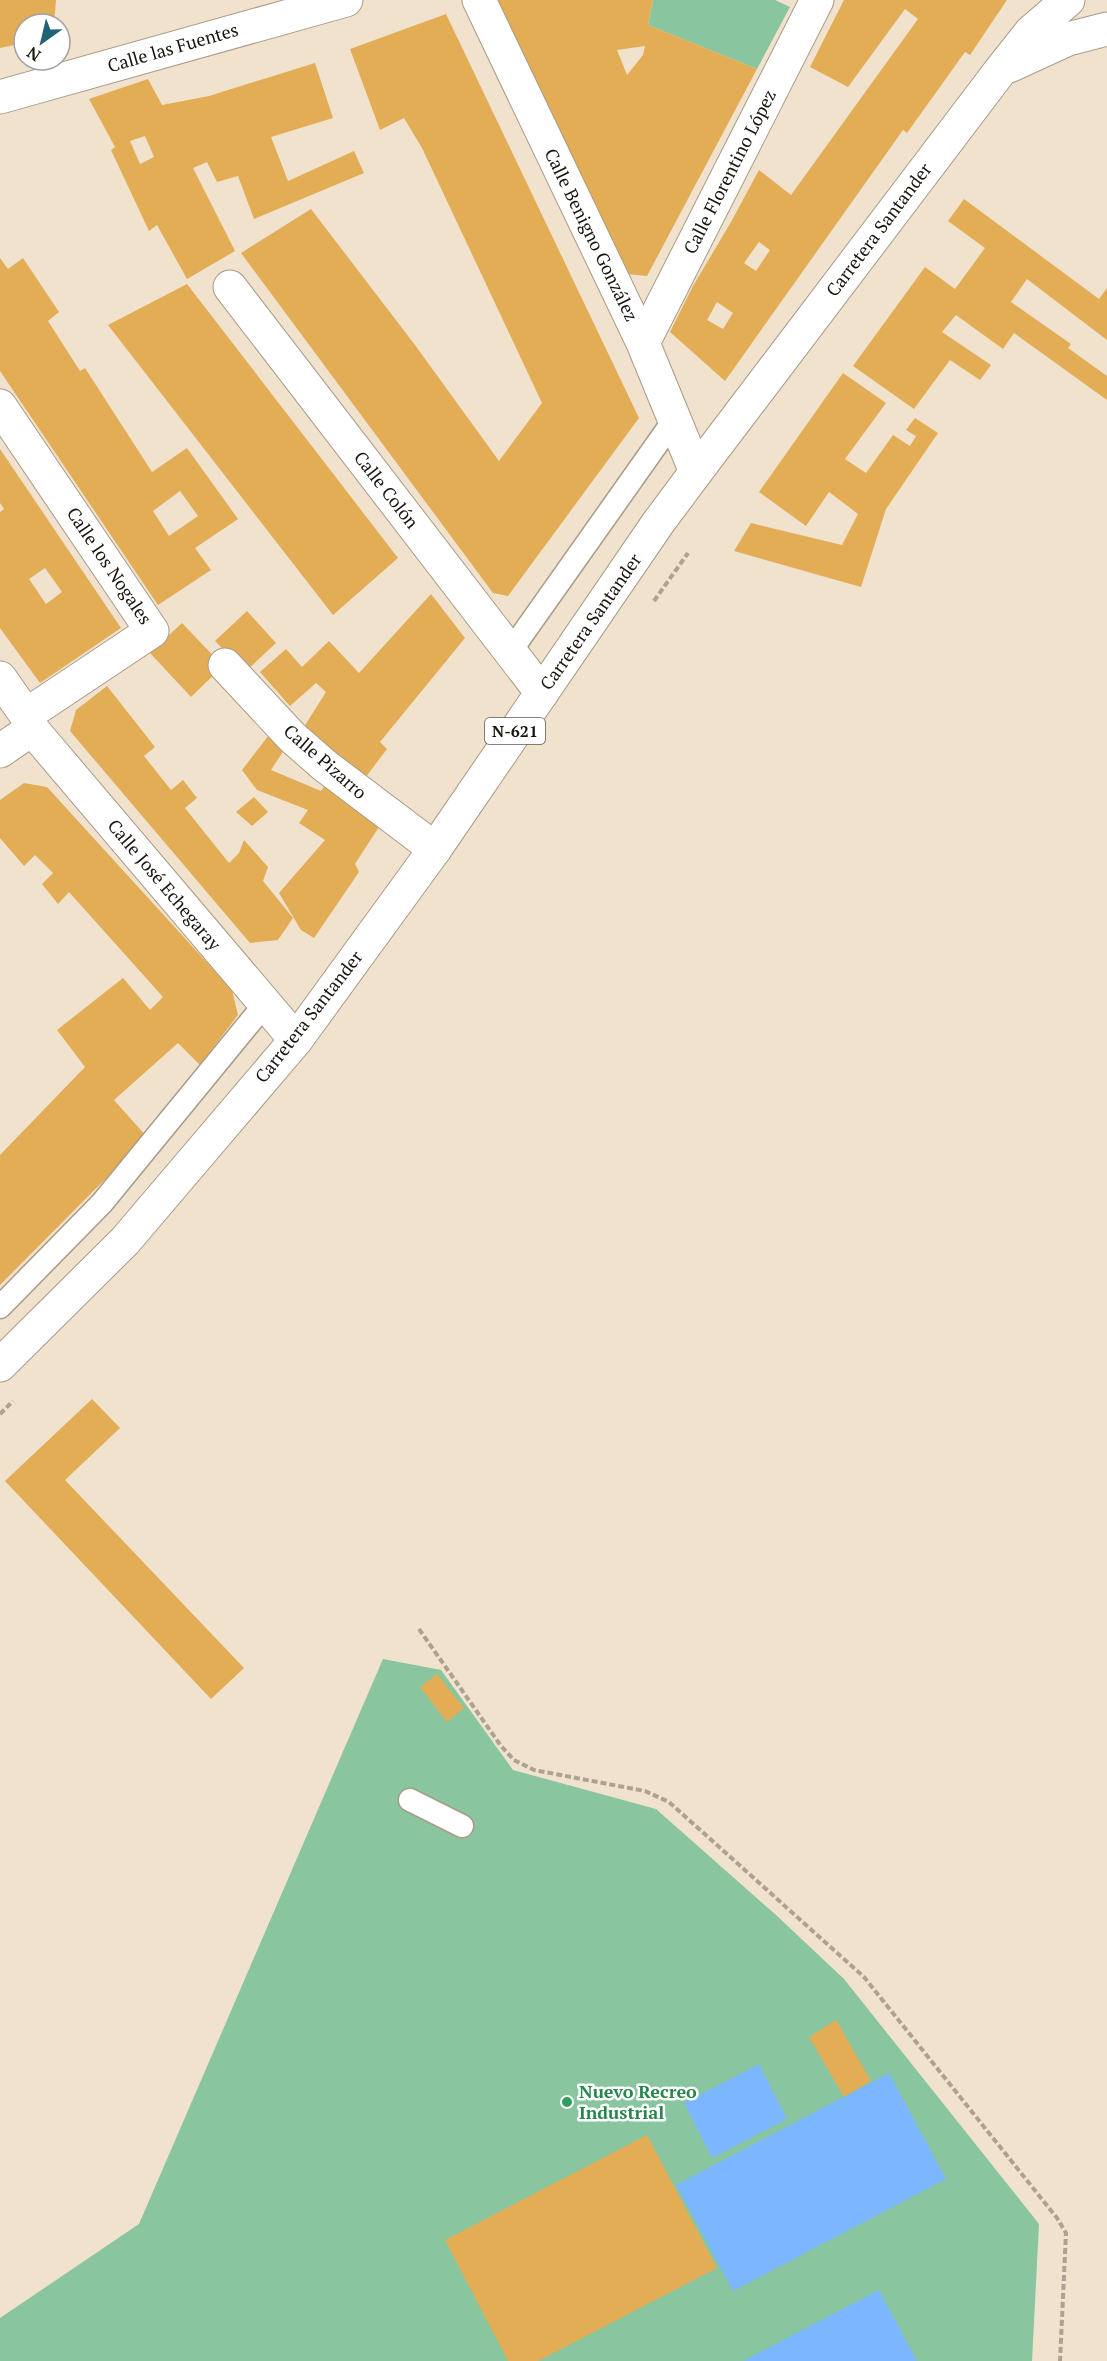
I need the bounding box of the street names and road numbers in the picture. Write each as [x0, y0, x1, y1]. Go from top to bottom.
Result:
street label: Calle las Fuentes [105, 17, 241, 77]
street label: Calle Florentino López [677, 85, 781, 258]
street label: Calle Benigno González [540, 144, 644, 325]
street label: Carretera Santander [820, 158, 936, 301]
street label: Calle Colón [349, 446, 425, 533]
street label: Calle los Nogales [62, 502, 158, 629]
street label: Carretera Santander [534, 548, 646, 694]
street label: Calle Pizarro [279, 718, 372, 804]
road number: N-621 [485, 718, 545, 744]
street label: Calle José Echegaray [103, 814, 227, 956]
street label: Carretera Santander [249, 945, 367, 1087]

